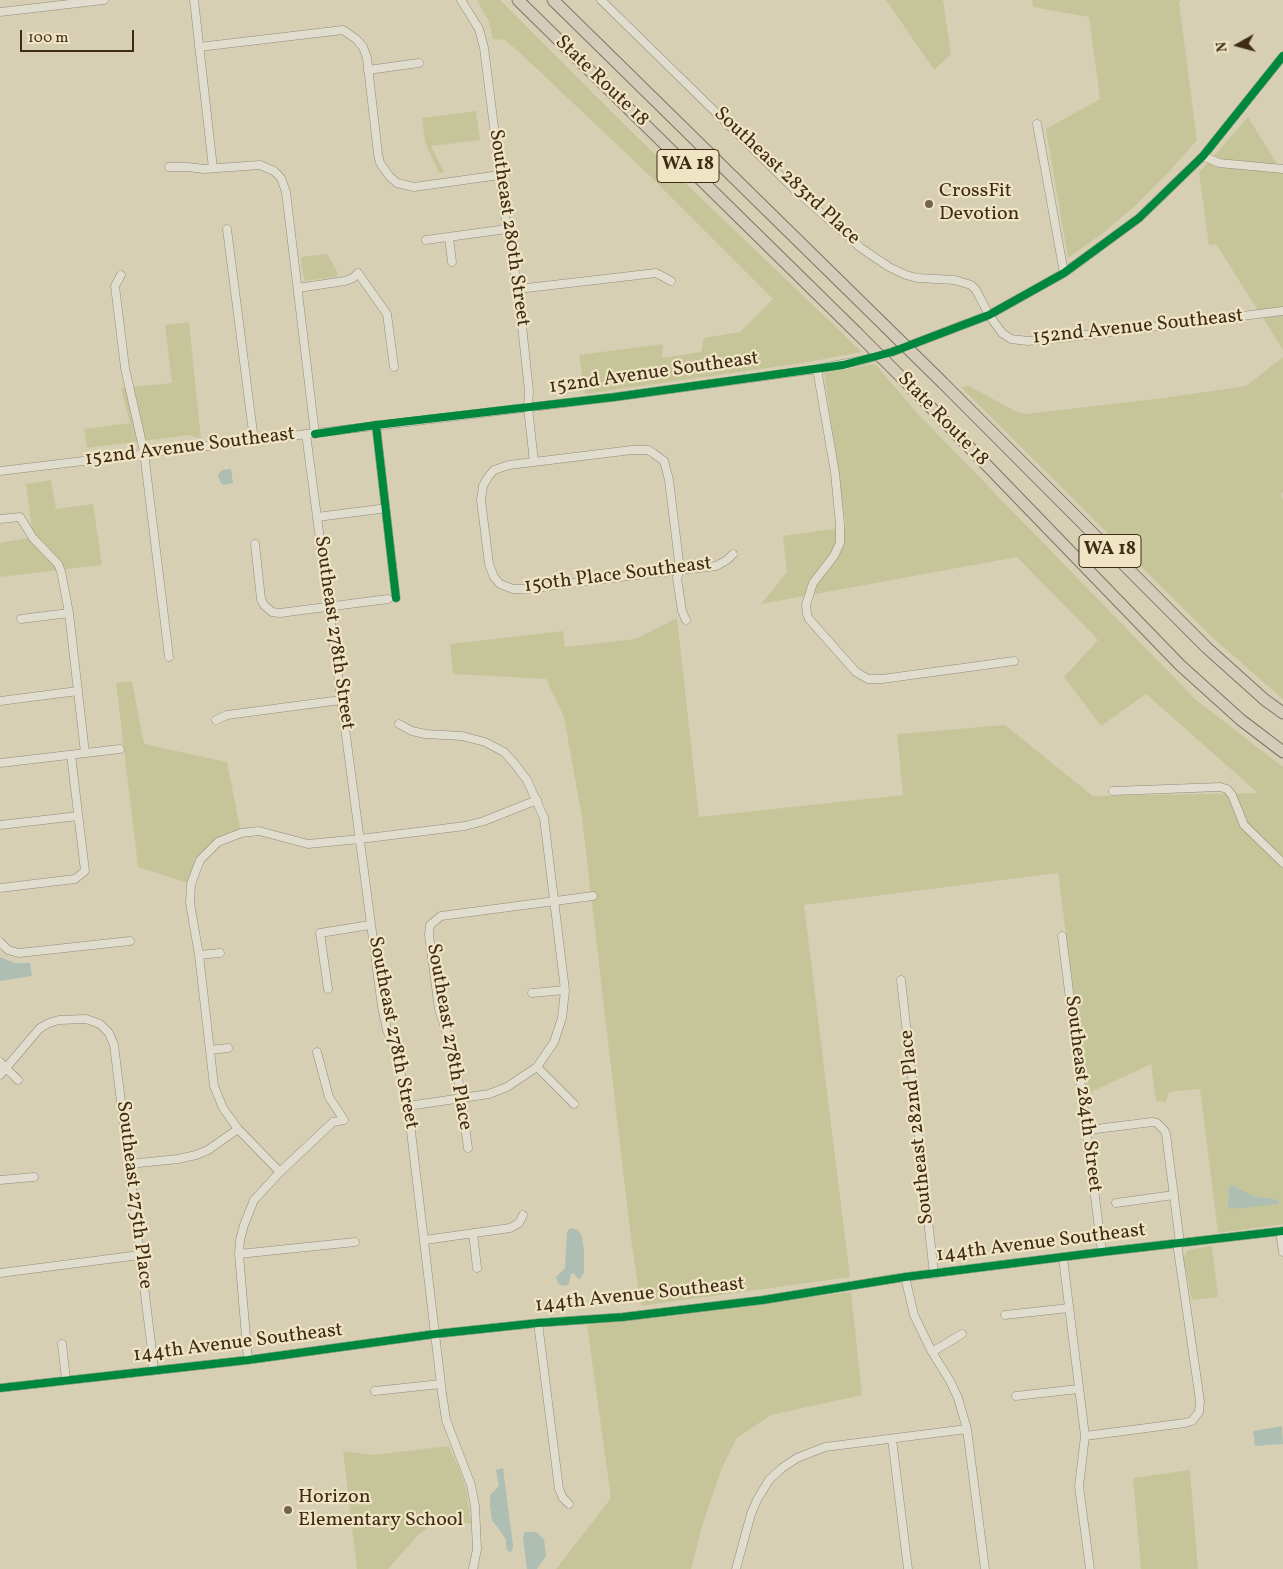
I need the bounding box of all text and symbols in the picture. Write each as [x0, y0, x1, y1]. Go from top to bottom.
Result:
scale bar [22, 20, 136, 52]
north arrow [1213, 20, 1263, 70]
text: 100 m [28, 28, 68, 49]
street label: State Route 18 [549, 31, 653, 133]
text: N [1213, 41, 1233, 53]
street label: Southeast 283rd Place [708, 103, 864, 251]
street label: Southeast 280th Street [482, 128, 534, 328]
road number: WA 18 [657, 150, 719, 182]
place label: CrossFit Devotion [939, 180, 1019, 227]
marker: CrossFit Devotion [923, 198, 935, 210]
street label: 152nd Avenue Southeast [1031, 305, 1245, 351]
street label: 152nd Avenue Southeast [548, 347, 760, 401]
street label: State Route 18 [891, 368, 993, 472]
street label: 152nd Avenue Southeast [83, 423, 297, 473]
street label: Southeast 278th Street [307, 534, 359, 732]
road number: WA 18 [1079, 534, 1141, 568]
street label: 150th Place Southeast [523, 553, 713, 599]
street label: Southeast 278th Street [362, 935, 422, 1131]
street label: Southeast 278th Place [420, 942, 476, 1132]
street label: Southeast 284th Street [1058, 994, 1106, 1194]
street label: Southeast 282nd Place [896, 1028, 940, 1226]
street label: Southeast 275th Place [110, 1100, 156, 1290]
street label: 144th Avenue Southeast [935, 1219, 1147, 1269]
street label: 144th Avenue Southeast [534, 1273, 746, 1319]
street label: 144th Avenue Southeast [132, 1319, 344, 1369]
place label: Horizon Elementary School [298, 1486, 463, 1533]
marker: Horizon Elementary School [282, 1504, 294, 1516]

